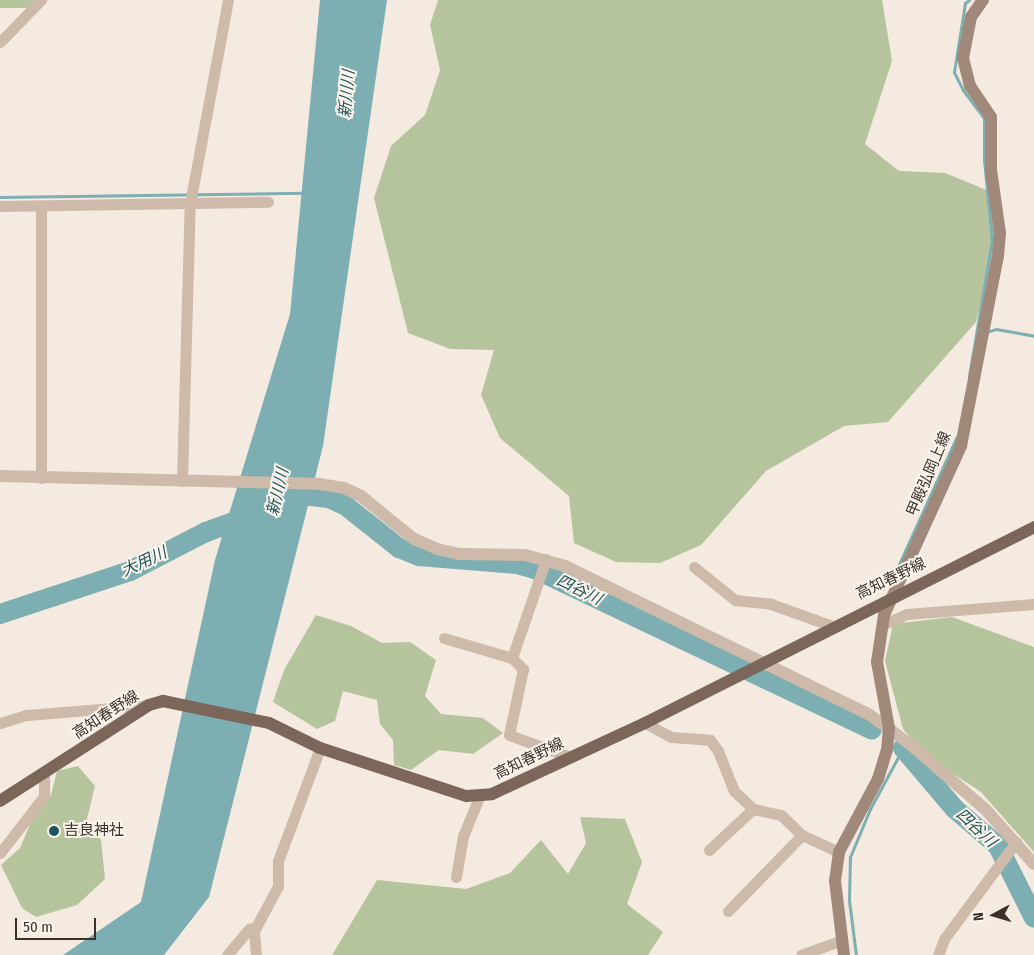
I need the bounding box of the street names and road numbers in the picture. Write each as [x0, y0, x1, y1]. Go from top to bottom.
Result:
street label: 甲殿弘岡上線 [903, 429, 955, 519]
street label: 高知春野線 [853, 554, 929, 604]
street label: 高知春野線 [70, 687, 142, 743]
street label: 高知春野線 [491, 734, 567, 784]

